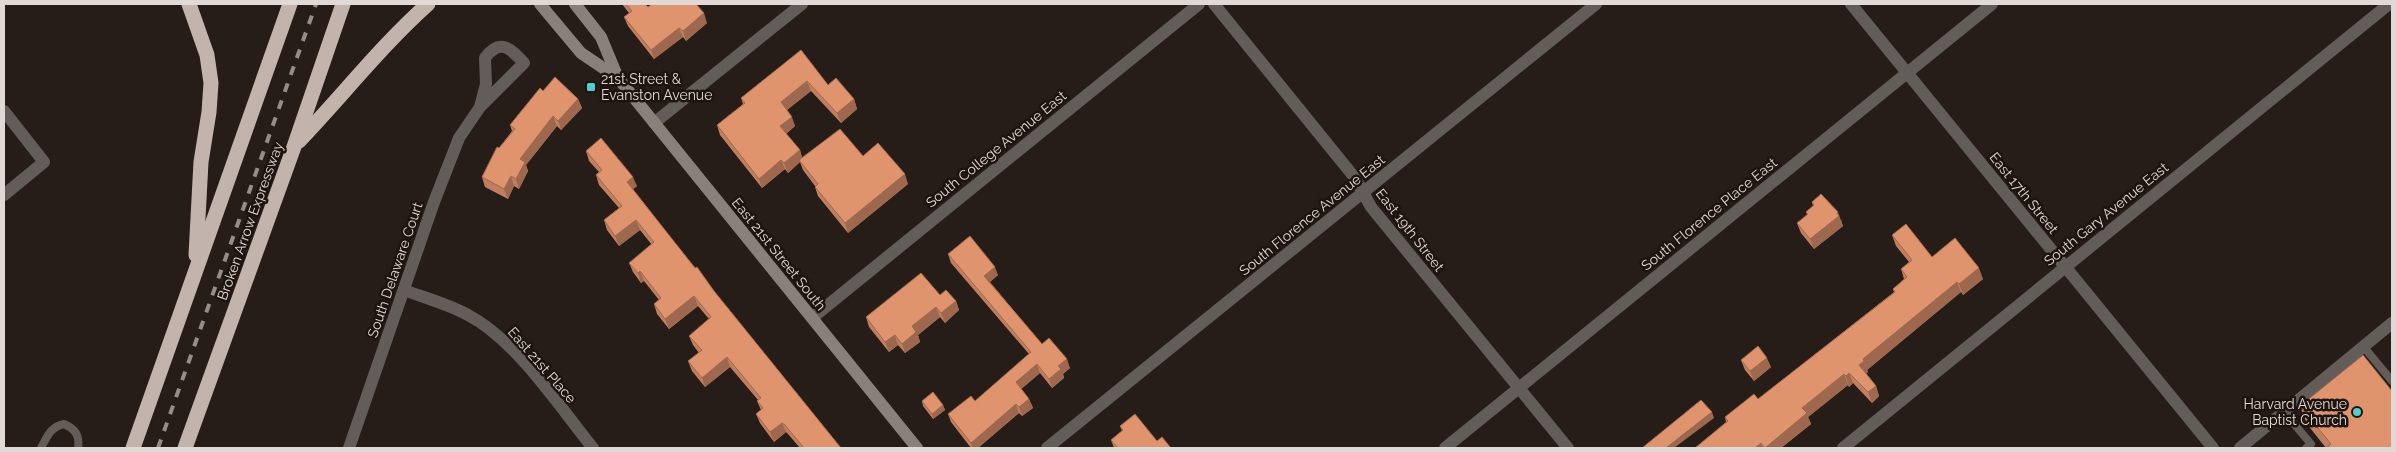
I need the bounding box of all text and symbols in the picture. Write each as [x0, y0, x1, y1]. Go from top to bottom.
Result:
place label: 21st Street & Evanston Avenue [601, 71, 712, 103]
marker: 21st Street & Evanston Avenue [585, 81, 597, 93]
street label: South College Avenue East [923, 87, 1070, 210]
street label: Broken Arrow Expressway [214, 139, 286, 302]
street label: East 17th Street [1986, 149, 2062, 237]
street label: South Florence Avenue East [1236, 151, 1388, 279]
street label: South Florence Place East [1638, 154, 1780, 274]
street label: South Gary Avenue East [2041, 159, 2171, 269]
street label: East 19th Street [1373, 185, 1447, 275]
street label: East 21st Street South [729, 195, 829, 313]
street label: South Delaware Court [364, 200, 426, 340]
street label: East 21st Place [505, 324, 579, 406]
place label: Harvard Avenue Baptist Church [2244, 396, 2347, 428]
marker: Harvard Avenue Baptist Church [2351, 406, 2363, 418]

